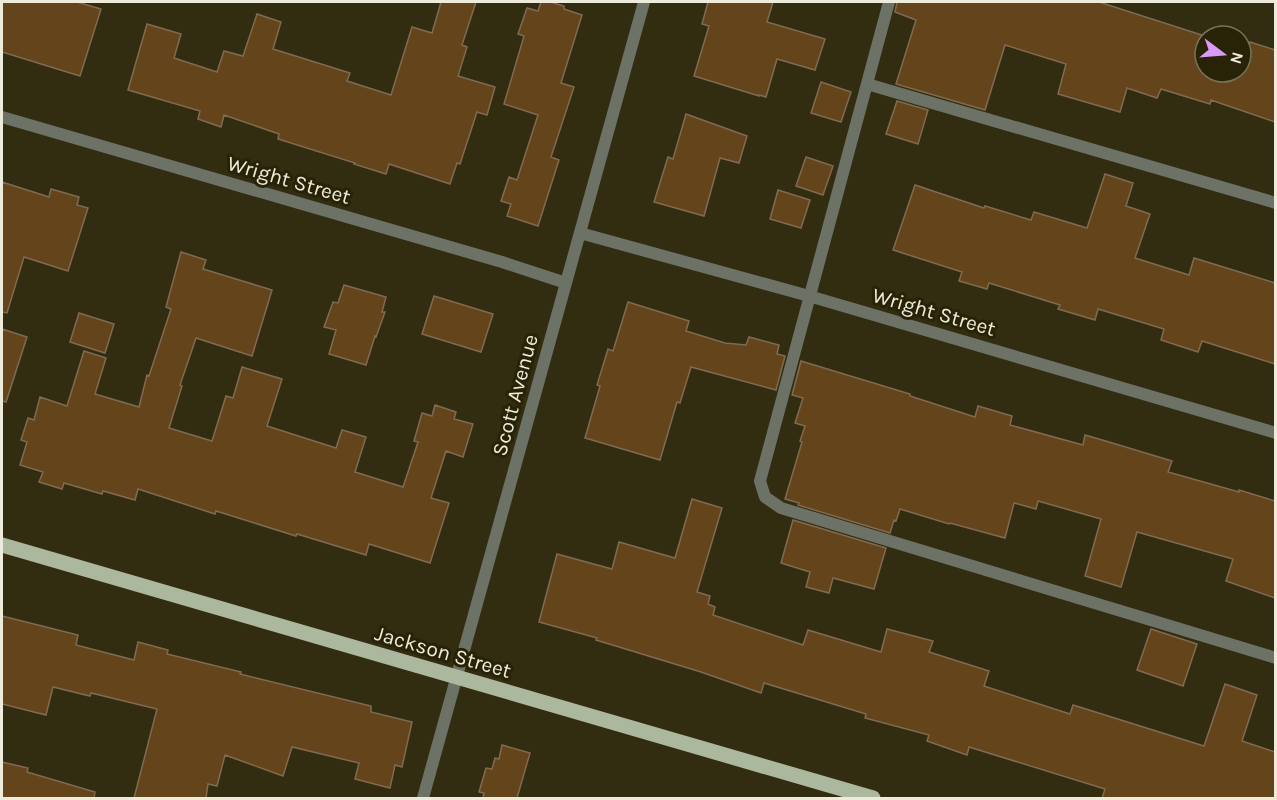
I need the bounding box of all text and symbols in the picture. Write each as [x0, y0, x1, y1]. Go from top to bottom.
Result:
north arrow [1193, 24, 1253, 84]
text: N [1226, 50, 1248, 66]
street label: Wright Street [225, 151, 353, 209]
street label: Wright Street [870, 283, 998, 341]
street label: Scott Avenue [487, 332, 543, 458]
street label: Jackson Street [372, 621, 514, 683]

